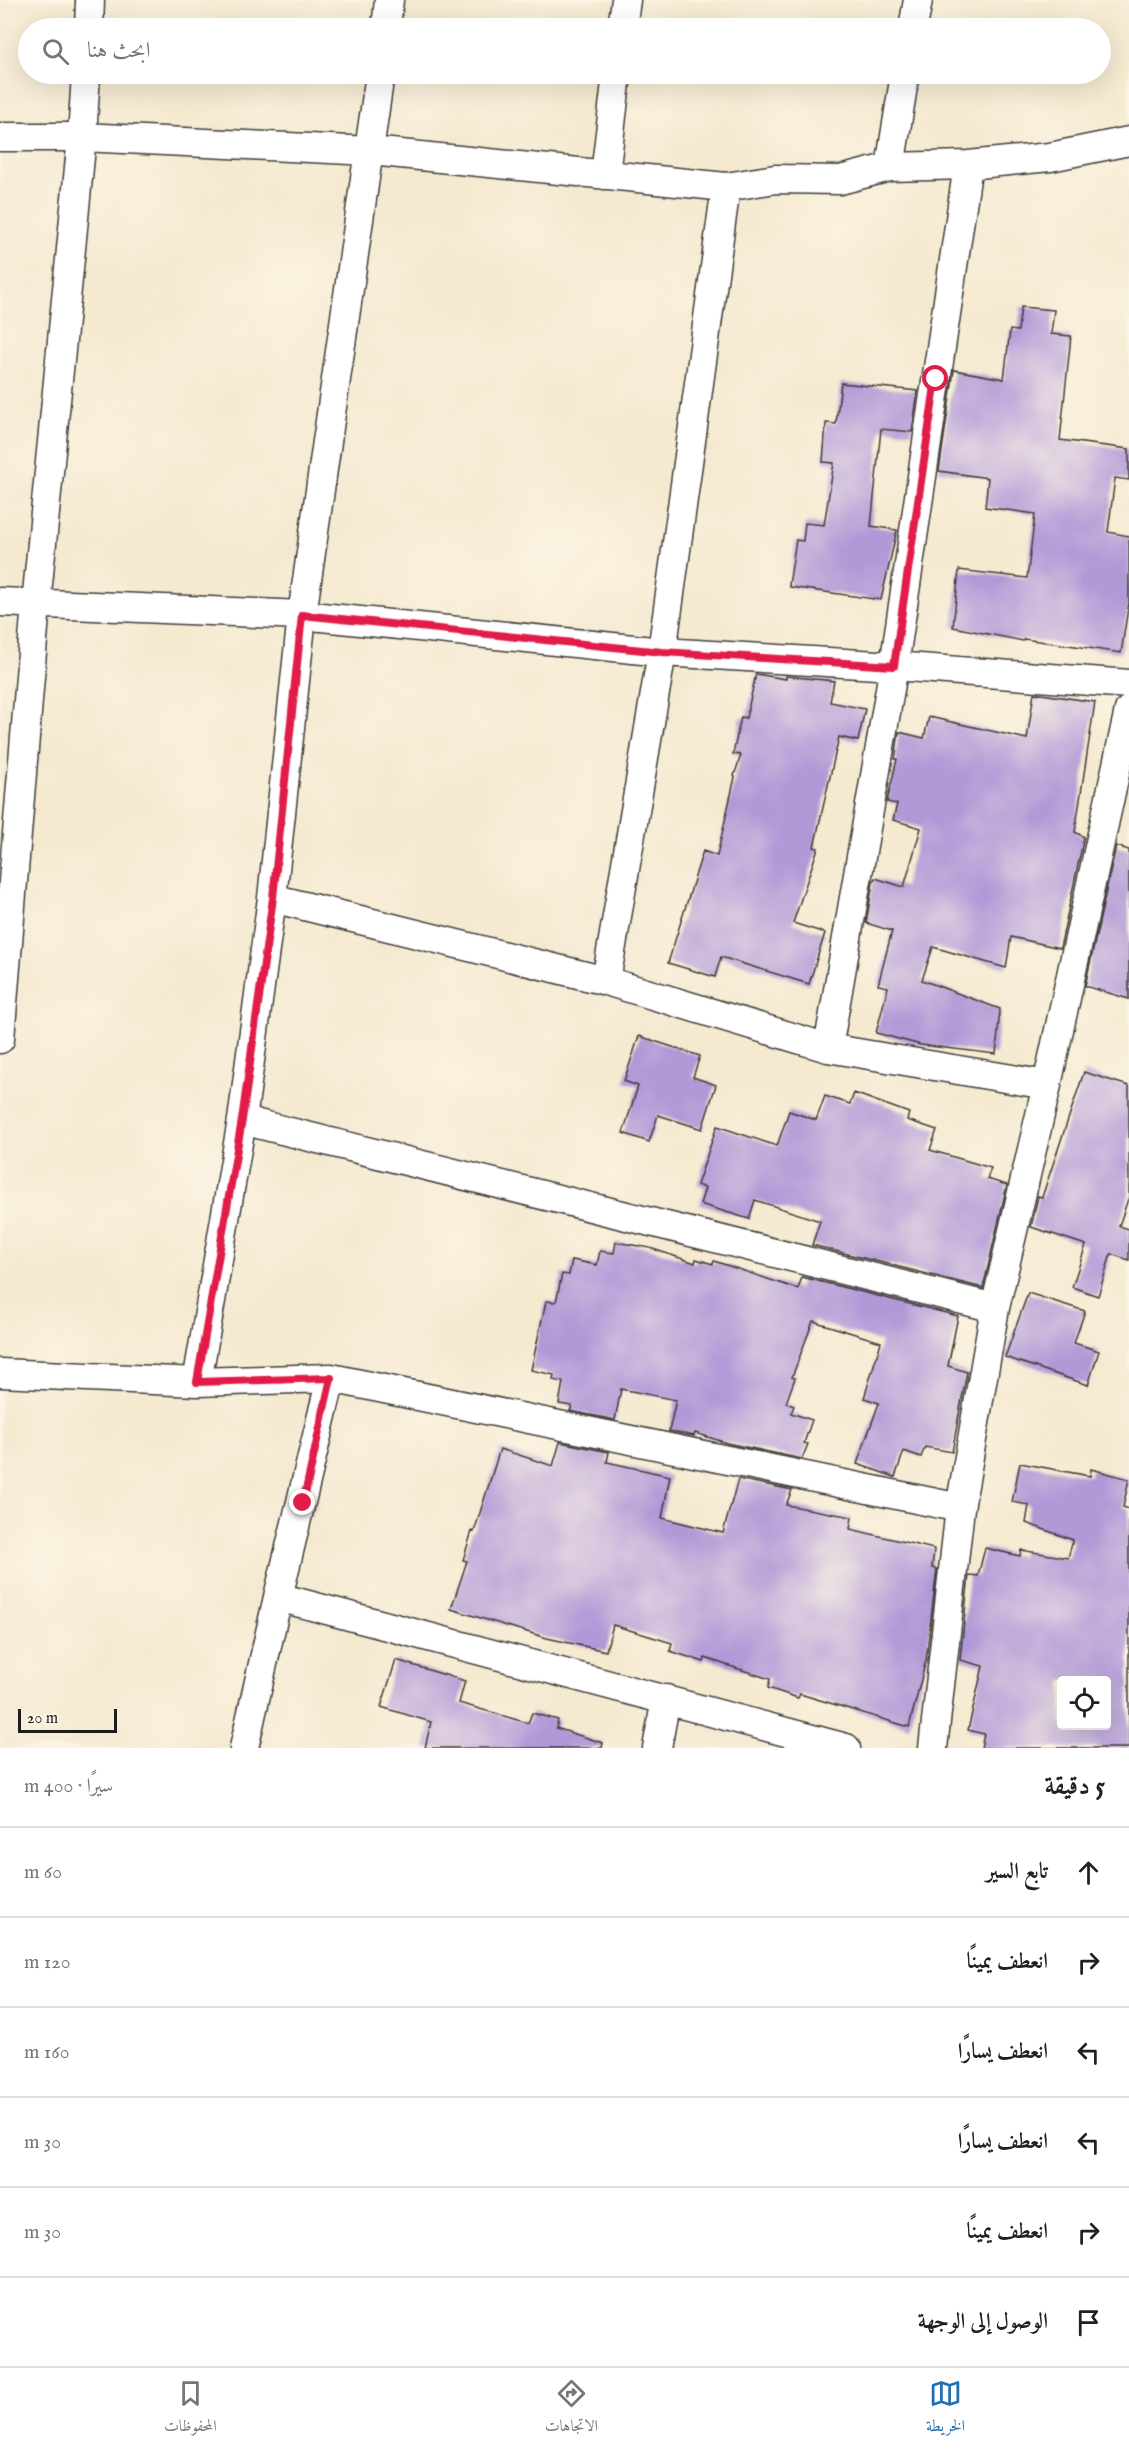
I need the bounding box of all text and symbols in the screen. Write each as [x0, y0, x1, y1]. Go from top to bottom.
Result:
search box [18, 18, 1111, 84]
icon: search [39, 35, 72, 68]
text: ابحث هنا [87, 37, 150, 65]
route start [922, 365, 948, 391]
route end [289, 1489, 315, 1515]
map controls [1057, 1676, 1111, 1730]
button: locate [1057, 1676, 1111, 1730]
scale bar [18, 1706, 117, 1734]
text: 20 m [27, 1709, 58, 1729]
text: 5 دقيقة [1045, 1770, 1105, 1803]
text: سيرًا · 400 m [24, 1774, 113, 1799]
icon: ahead [1072, 1856, 1105, 1889]
text: تابع السير [986, 1858, 1048, 1886]
text: 60 m [24, 1860, 62, 1885]
icon: right [1072, 1946, 1105, 1979]
text: انعطف يمينًا [967, 1948, 1048, 1976]
text: 120 m [24, 1950, 71, 1975]
icon: left [1072, 2036, 1105, 2069]
text: انعطف يسارًا [958, 2038, 1048, 2066]
text: 160 m [24, 2040, 70, 2065]
icon: left [1072, 2126, 1105, 2159]
text: انعطف يسارًا [958, 2128, 1048, 2156]
text: 30 m [24, 2130, 61, 2155]
icon: right [1072, 2216, 1105, 2249]
text: انعطف يمينًا [967, 2218, 1048, 2246]
text: 30 m [24, 2220, 61, 2245]
icon: arrive [1072, 2306, 1105, 2339]
text: الوصول إلى الوجهة [918, 2308, 1048, 2336]
tab: المحفوظات [164, 2377, 217, 2441]
tab: الاتجاهات [545, 2377, 598, 2441]
tab: الخريطة [926, 2377, 965, 2441]

